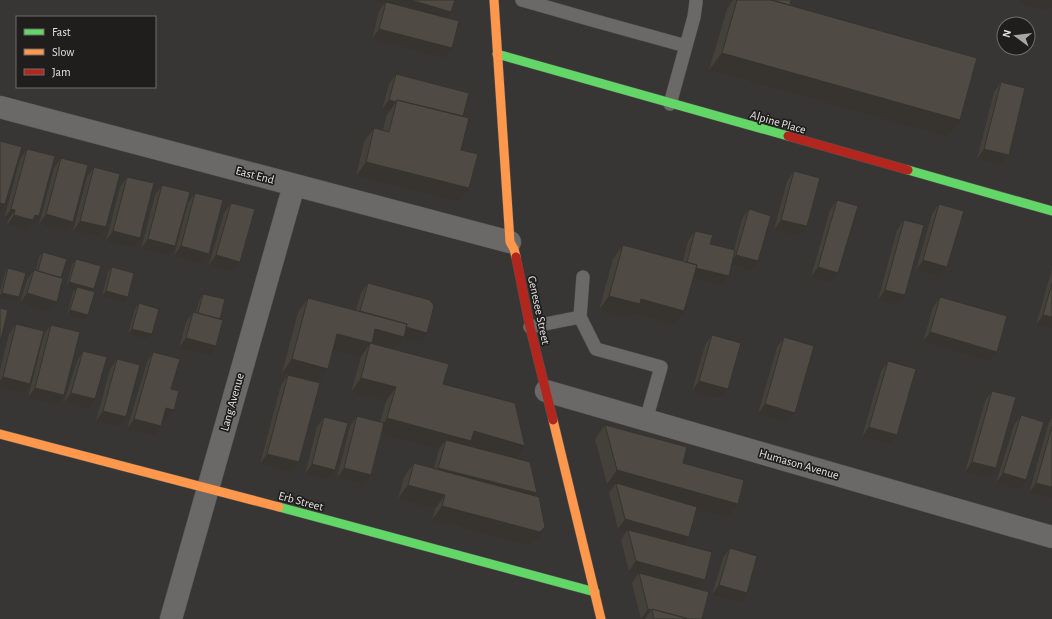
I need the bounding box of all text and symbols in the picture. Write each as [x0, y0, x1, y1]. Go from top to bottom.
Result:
legend [16, 16, 156, 88]
north arrow [996, 16, 1036, 56]
text: Fast [52, 26, 71, 38]
text: N [1001, 28, 1013, 39]
text: Slow [52, 46, 74, 58]
text: Jam [52, 66, 71, 78]
street label: Alpine Place [749, 108, 807, 136]
street label: East End [234, 164, 276, 186]
street label: Genesee Street [526, 275, 552, 346]
street label: Lang Avenue [218, 372, 246, 432]
street label: Humason Avenue [758, 447, 840, 481]
street label: Erb Street [277, 489, 325, 513]

